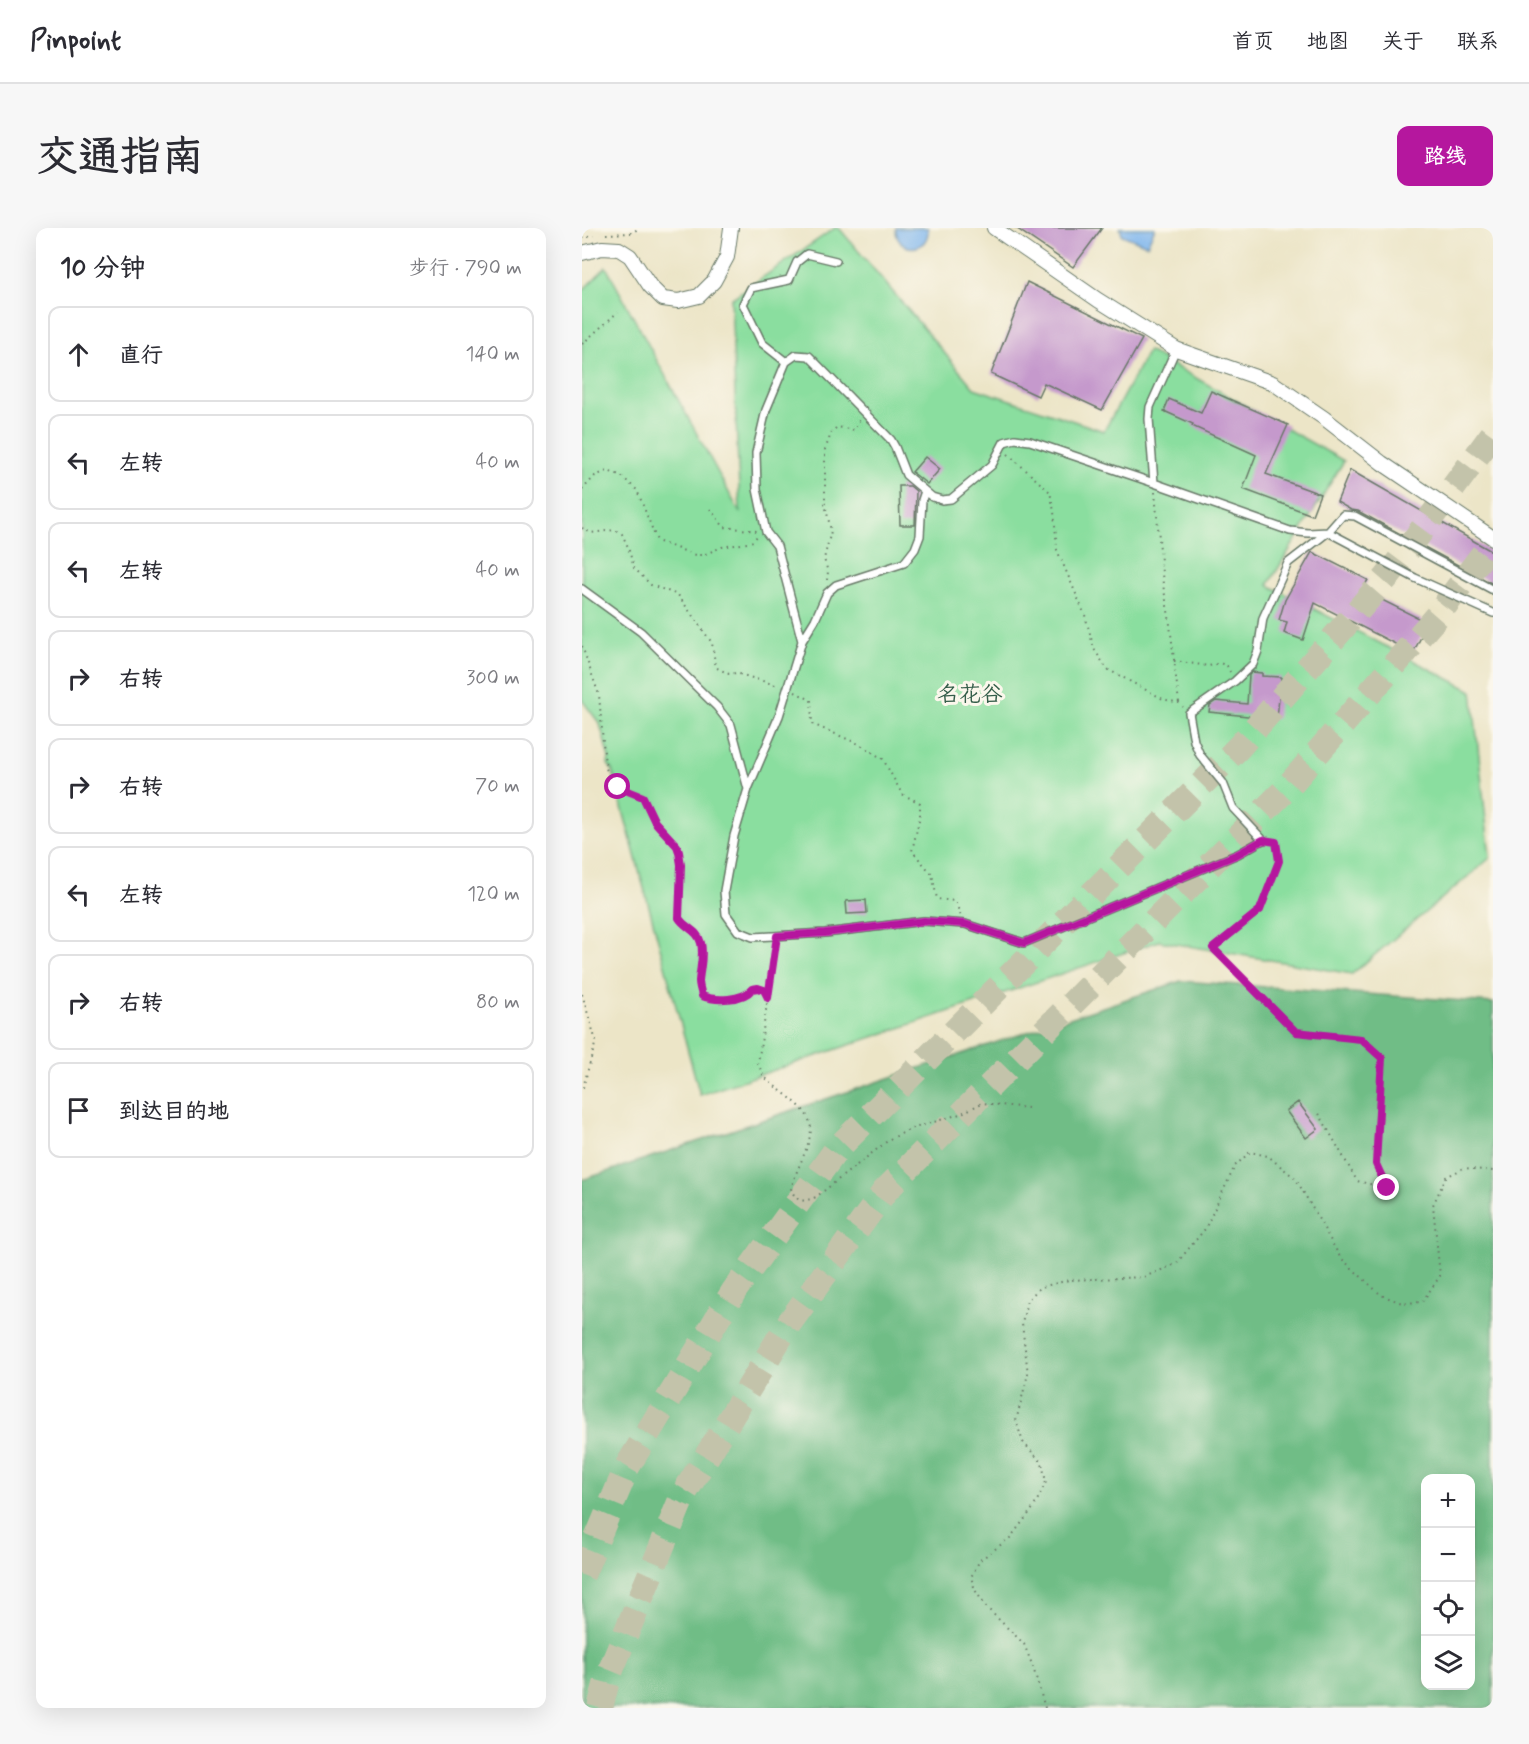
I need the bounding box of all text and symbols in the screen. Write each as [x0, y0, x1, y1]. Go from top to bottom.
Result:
text: Pinpoint [30, 23, 121, 60]
text: 首页 [1232, 28, 1274, 56]
text: 地图 [1307, 28, 1349, 56]
text: 关于 [1382, 28, 1424, 56]
text: 联系 [1457, 28, 1499, 56]
button: 路线 [1397, 126, 1493, 186]
text: 交通指南 [36, 131, 204, 186]
text: 10 分钟 [60, 252, 146, 286]
text: 步行 · 790 m [409, 255, 522, 282]
icon: ahead [62, 338, 95, 371]
text: 140 m [466, 341, 520, 368]
text: 直行 [119, 342, 163, 370]
icon: left [62, 446, 95, 479]
text: 40 m [476, 449, 520, 476]
text: 左转 [119, 450, 163, 478]
icon: left [62, 554, 95, 587]
text: 40 m [476, 557, 520, 584]
text: 左转 [119, 558, 163, 586]
icon: right [62, 662, 95, 695]
text: 300 m [466, 665, 520, 692]
text: 右转 [119, 666, 163, 694]
park label: 名花谷 [937, 681, 1003, 709]
icon: right [62, 770, 95, 803]
text: 70 m [475, 773, 520, 800]
route start [604, 773, 630, 799]
text: 右转 [119, 774, 163, 802]
icon: left [62, 878, 95, 911]
text: 120 m [467, 881, 520, 908]
text: 左转 [119, 882, 163, 910]
icon: right [62, 986, 95, 1019]
text: 80 m [476, 989, 520, 1016]
text: 右转 [119, 990, 163, 1018]
icon: arrive [62, 1094, 95, 1127]
text: 到达目的地 [119, 1098, 229, 1126]
route end [1373, 1174, 1399, 1200]
map controls [1421, 1474, 1475, 1690]
button: + [1421, 1474, 1475, 1528]
button: − [1421, 1528, 1475, 1582]
button: locate [1421, 1582, 1475, 1636]
button: layers [1421, 1636, 1475, 1690]

